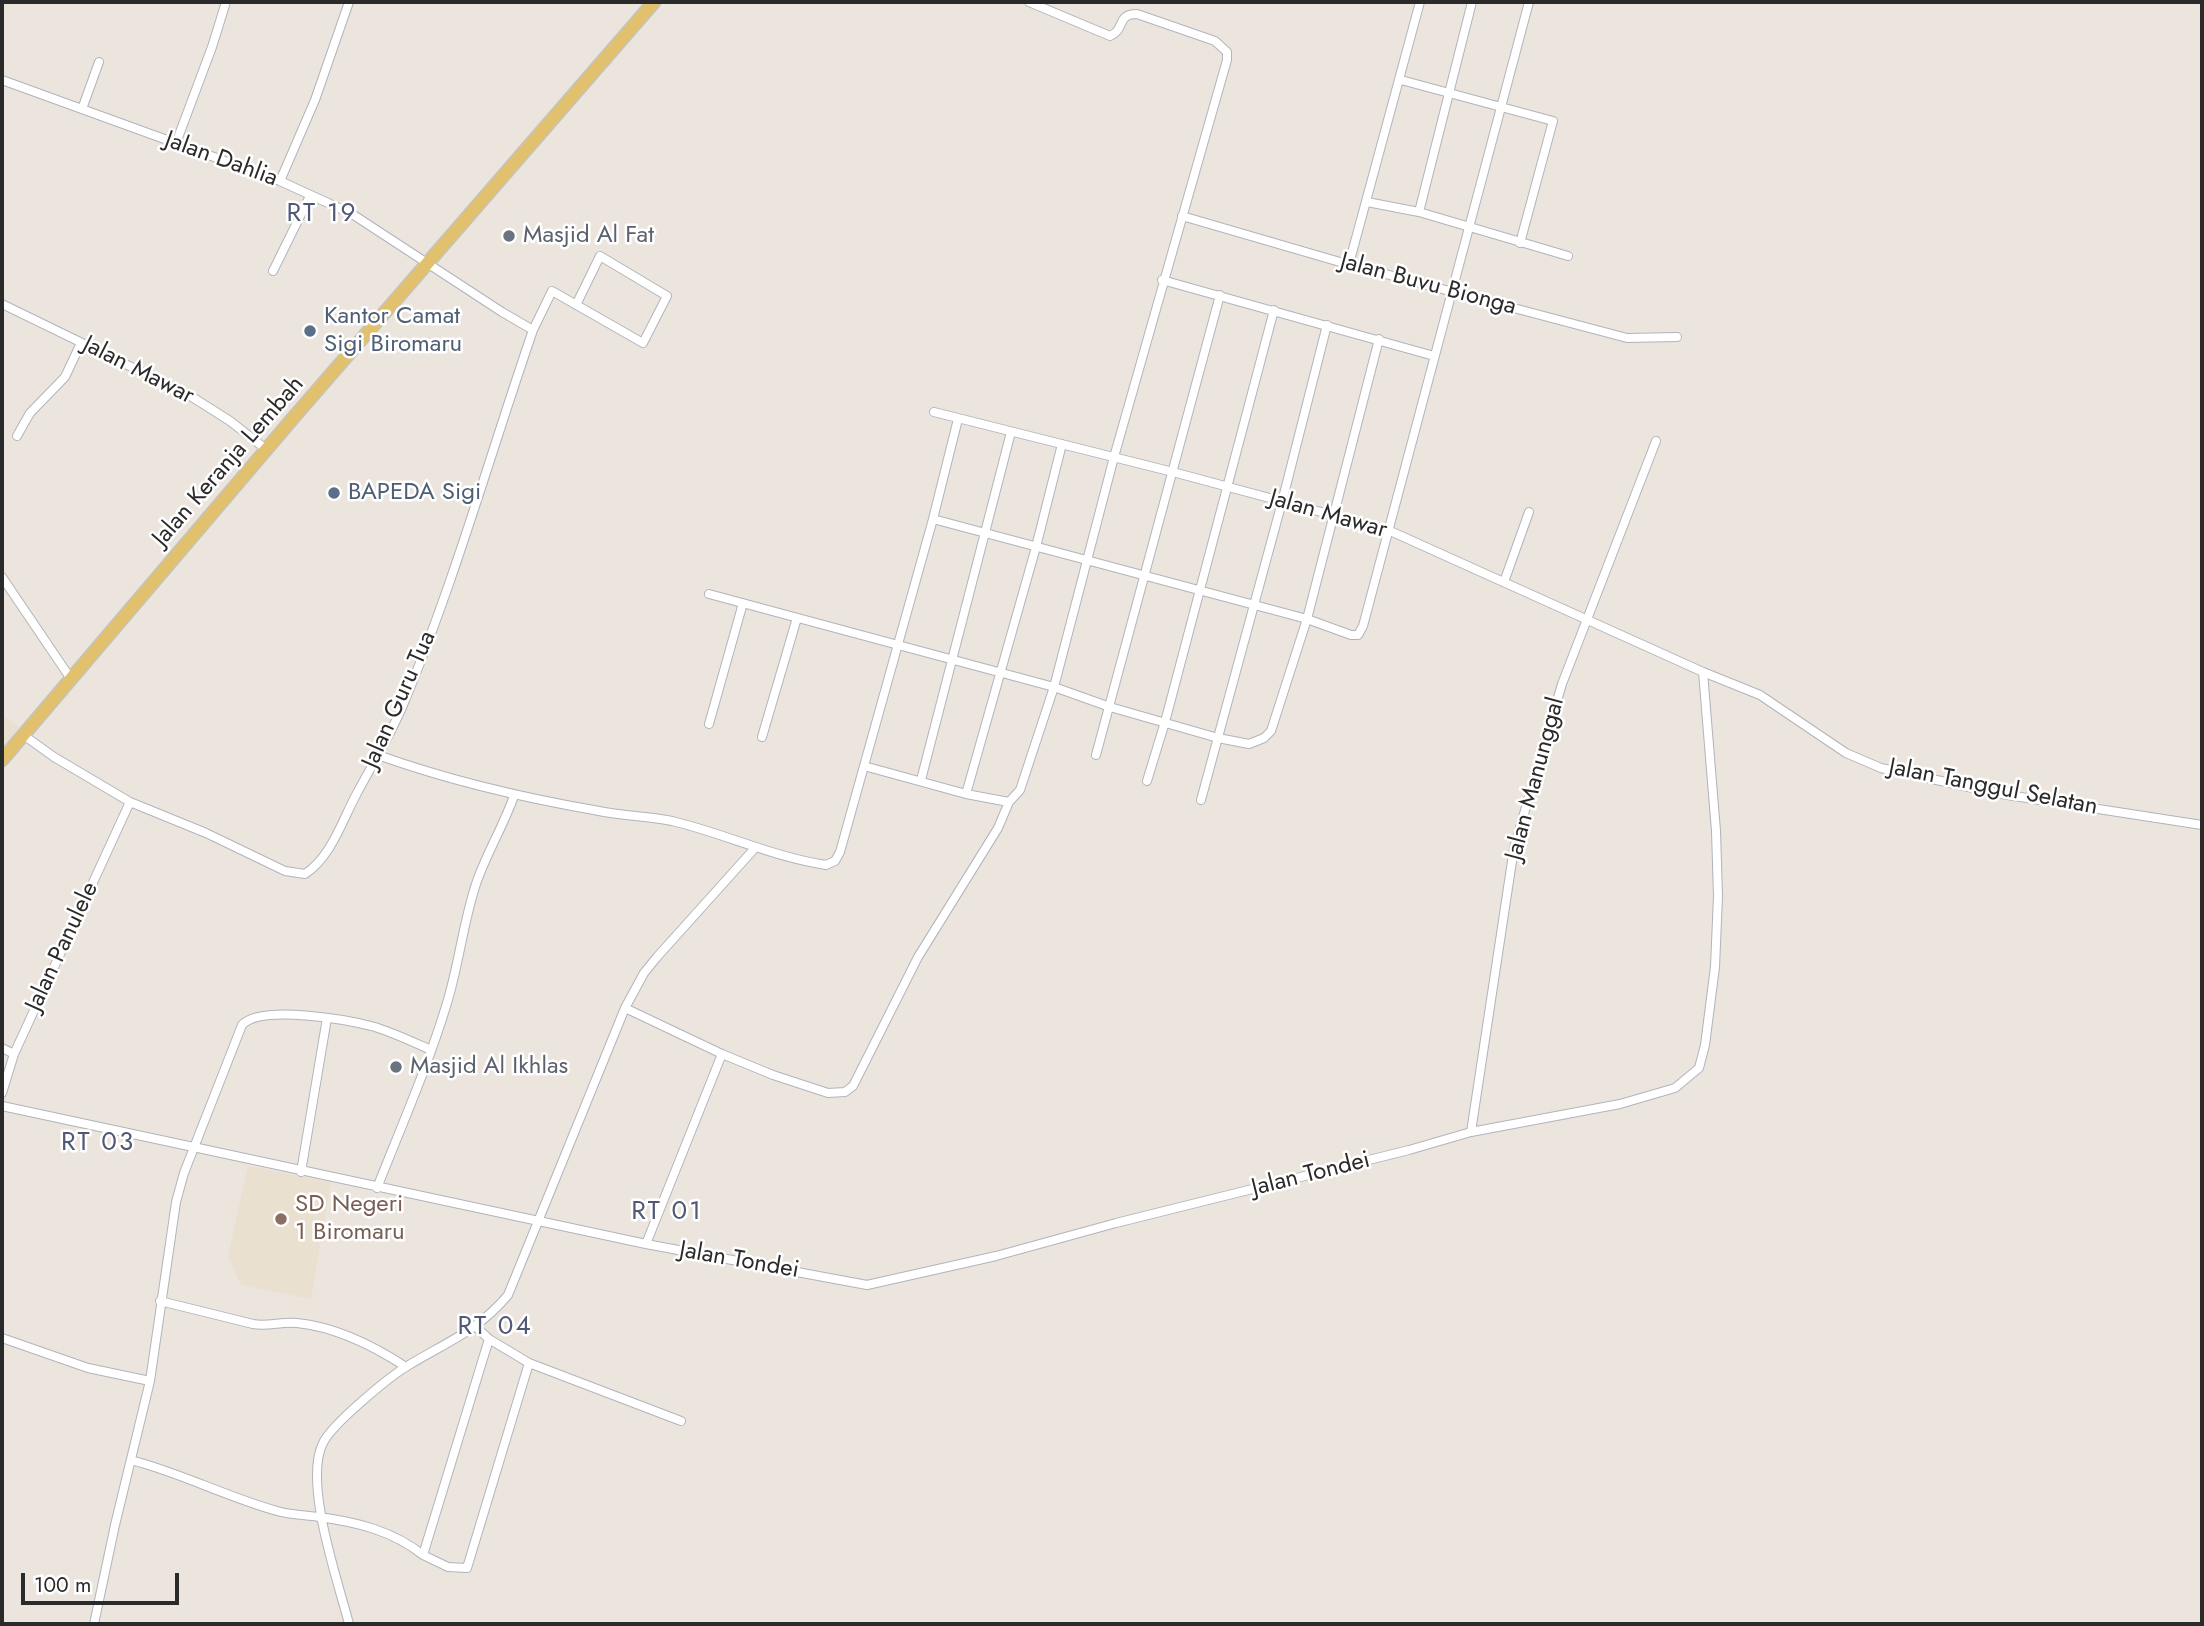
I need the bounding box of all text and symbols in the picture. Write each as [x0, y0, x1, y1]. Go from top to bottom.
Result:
street label: Jalan Dahlia [161, 126, 281, 194]
district label: RT 19 [287, 199, 357, 231]
place label: Masjid Al Fat [523, 222, 654, 250]
marker: Masjid Al Fat [501, 228, 517, 244]
street label: Jalan Buvu Bionga [1337, 248, 1519, 322]
place label: Kantor Camat Sigi Biromaru [324, 303, 462, 359]
marker: Kantor Camat Sigi Biromaru [302, 323, 318, 339]
street label: Jalan Mawar [77, 331, 199, 411]
street label: Jalan Keranja Lembah [147, 371, 311, 553]
place label: BAPEDA Sigi [348, 479, 481, 507]
street label: Jalan Mawar [1266, 484, 1390, 546]
marker: BAPEDA Sigi [326, 485, 342, 501]
street label: Jalan Guru Tua [357, 627, 443, 773]
street label: Jalan Manunggal [1500, 694, 1572, 864]
street label: Jalan Tanggul Selatan [1886, 754, 2100, 822]
street label: Jalan Panulele [21, 878, 105, 1016]
place label: Masjid Al Ikhlas [410, 1053, 568, 1081]
marker: Masjid Al Ikhlas [388, 1059, 404, 1075]
district label: RT 03 [62, 1128, 134, 1160]
street label: Jalan Tondei [1249, 1146, 1373, 1204]
place label: SD Negeri 1 Biromaru [295, 1191, 405, 1247]
district label: RT 01 [632, 1197, 702, 1229]
marker: SD Negeri 1 Biromaru [273, 1211, 289, 1227]
street label: Jalan Tondei [677, 1236, 801, 1286]
district label: RT 04 [458, 1312, 532, 1344]
scale bar [24, 1560, 182, 1604]
text: 100 m [34, 1570, 91, 1600]

